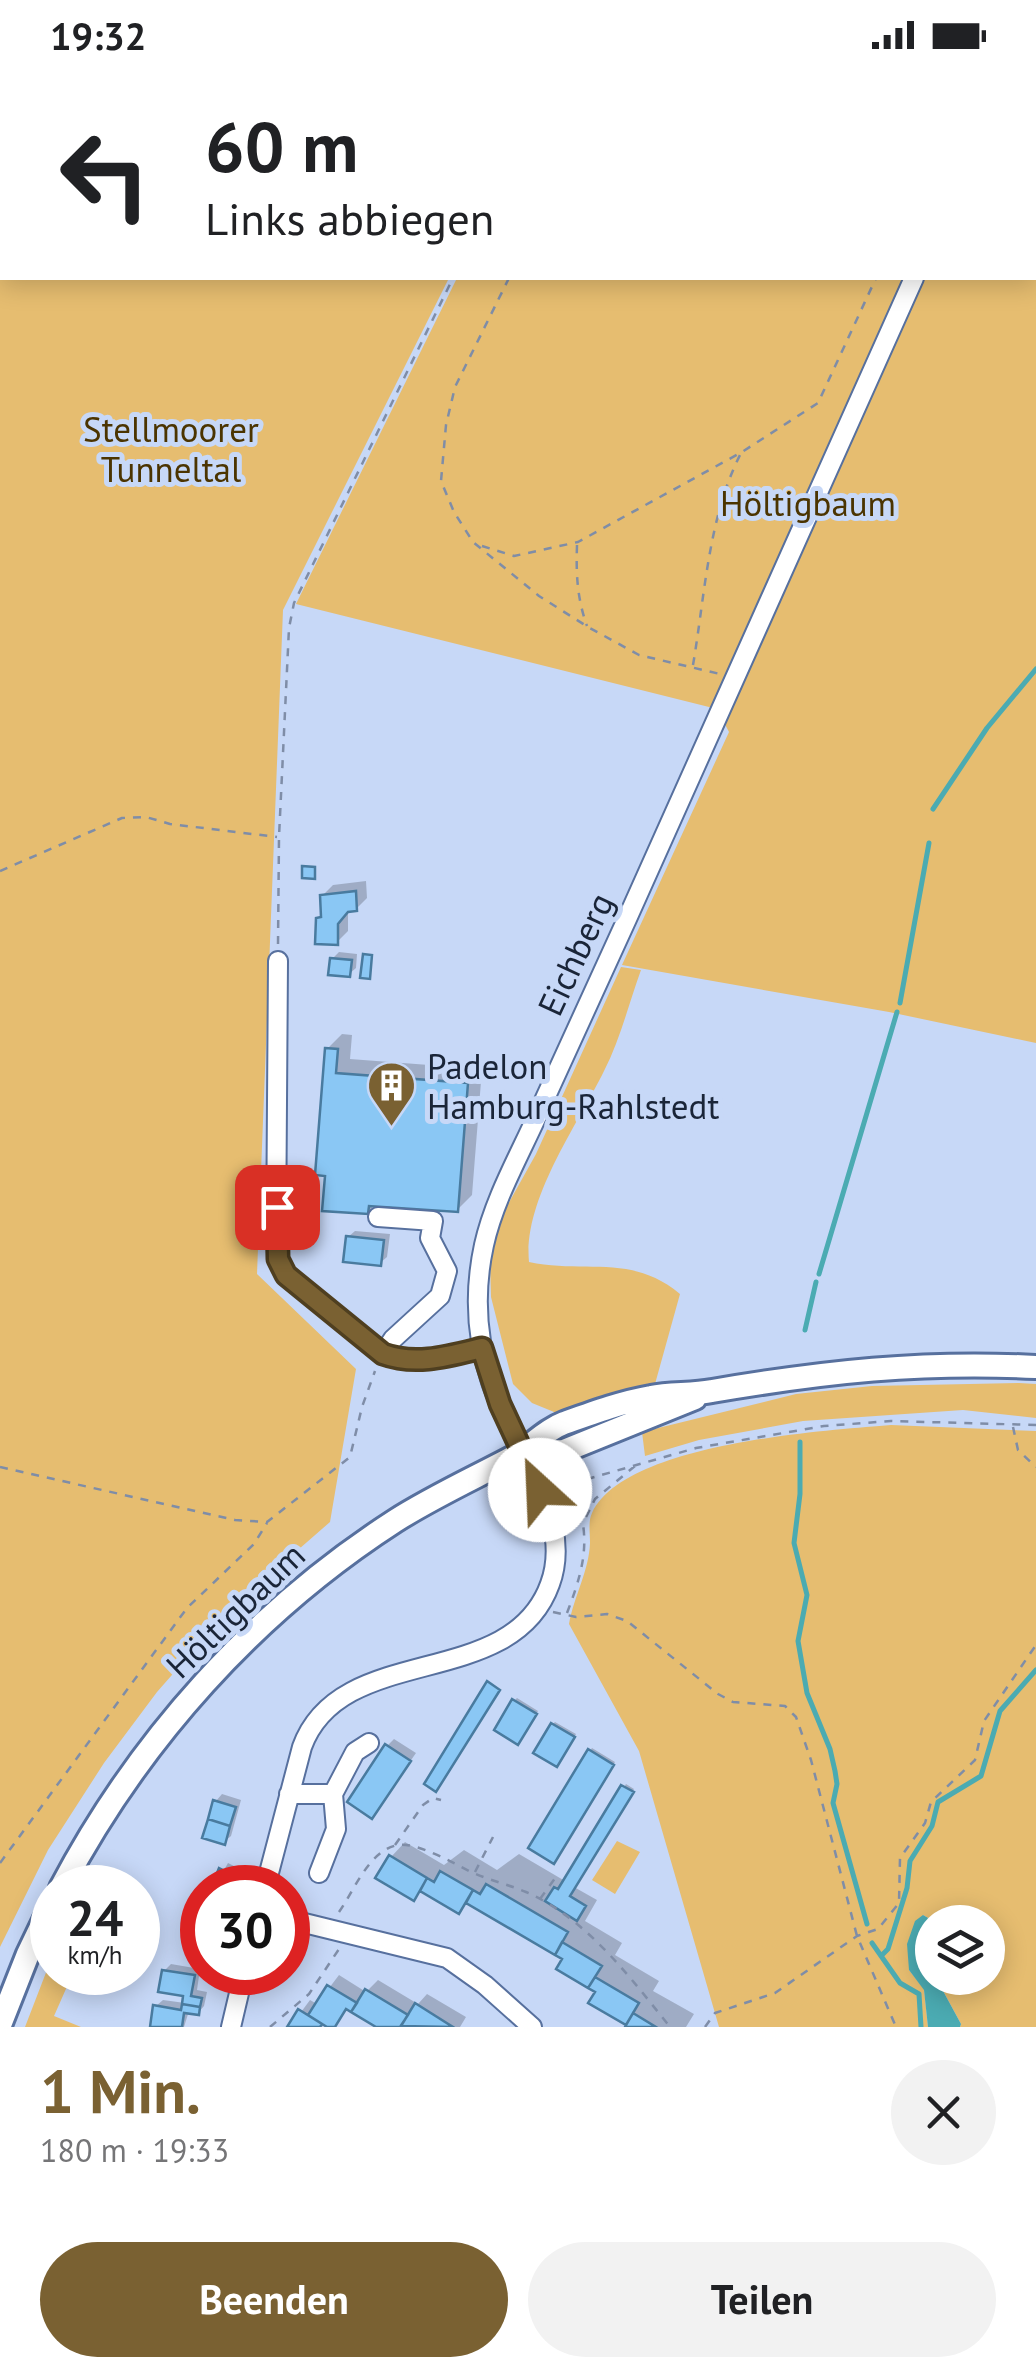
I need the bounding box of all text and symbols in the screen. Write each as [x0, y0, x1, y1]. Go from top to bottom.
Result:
text: 19:32 [50, 11, 146, 60]
text: 60 m [205, 101, 358, 191]
icon: left [40, 110, 170, 240]
text: Links abbiegen [205, 189, 494, 247]
park label: Stellmoorer Tunneltal [83, 406, 259, 492]
park label: Höltigbaum [720, 480, 896, 526]
street label: Eichberg [527, 885, 623, 1023]
place label: Padelon Hamburg-Rahlstedt [427, 1043, 719, 1129]
building icon: Padelon Hamburg-Rahlstedt [366, 1060, 418, 1128]
pin [235, 1165, 320, 1250]
icon: arrive [250, 1180, 305, 1235]
position arrow [488, 1438, 592, 1542]
street label: Höltigbaum [156, 1532, 314, 1688]
speed limit sign: 30 [180, 1865, 310, 1995]
text: 24 [67, 1885, 123, 1950]
map controls [915, 1905, 1005, 1995]
button: layers [915, 1905, 1005, 1995]
text: km/h [68, 1939, 122, 1971]
text: 1 Min. [40, 2052, 201, 2130]
button: close [891, 2060, 996, 2165]
text: 180 m · 19:33 [40, 2129, 229, 2171]
button: Beenden [40, 2242, 508, 2357]
button: Teilen [528, 2242, 996, 2357]

